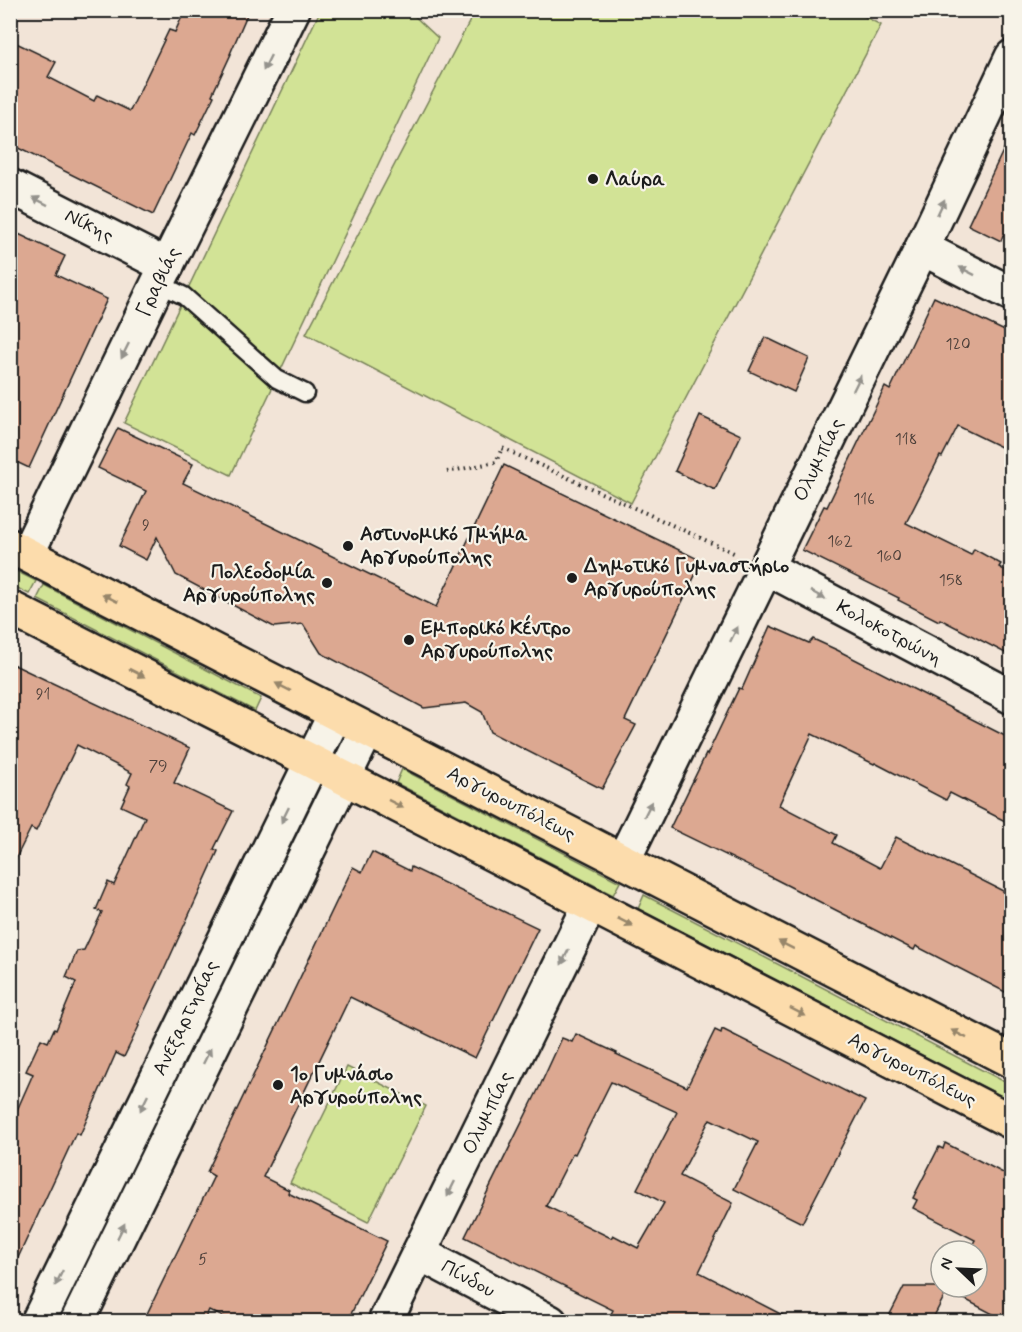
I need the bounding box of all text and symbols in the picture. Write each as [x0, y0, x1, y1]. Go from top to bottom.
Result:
one-way arrow [263, 54, 273, 72]
place label: Λαύρα [605, 166, 665, 193]
marker: Λαύρα [586, 172, 600, 186]
one-way arrow [31, 197, 48, 206]
one-way arrow [937, 199, 946, 216]
street label: Νίκης [60, 202, 118, 250]
street label: Γραβιάς [130, 242, 188, 322]
one-way arrow [958, 266, 975, 276]
house number: 120 [945, 334, 971, 355]
one-way arrow [120, 342, 130, 359]
one-way arrow [851, 374, 861, 392]
street label: Ολυμπίας [787, 414, 851, 506]
house number: 118 [895, 429, 917, 450]
house number: 116 [853, 489, 875, 510]
house number: 9 [142, 515, 150, 536]
place label: Αστυνομικό Τμήμα Αργυρούπολης [360, 521, 528, 571]
house number: 162 [827, 531, 853, 552]
marker: Αστυνομικό Τμήμα Αργυρούπολης [341, 539, 355, 553]
house number: 160 [876, 546, 902, 567]
place label: Δημοτικό Γυμναστήριο Αργυρούπολης [583, 553, 789, 603]
place label: Πολεοδομία Αργυρούπολης [183, 559, 315, 609]
house number: 158 [939, 570, 963, 591]
marker: Δημοτικό Γυμναστήριο Αργυρούπολης [565, 571, 579, 585]
marker: Πολεοδομία Αργυρούπολης [320, 576, 334, 590]
one-way arrow [810, 590, 827, 600]
one-way arrow [101, 593, 119, 603]
street label: Κολοκοτρώνη [831, 594, 947, 672]
place label: Εμπορικό Κέντρο Αργυρούπολης [421, 614, 571, 665]
one-way arrow [730, 625, 739, 642]
marker: Εμπορικό Κέντρο Αργυρούπολης [402, 633, 416, 647]
one-way arrow [129, 669, 146, 678]
one-way arrow [275, 682, 292, 692]
house number: 91 [36, 684, 50, 705]
house number: 79 [148, 756, 168, 777]
street label: Αργυρουπόλεως [442, 760, 580, 848]
one-way arrow [387, 800, 404, 809]
one-way arrow [644, 800, 653, 817]
one-way arrow [281, 806, 290, 823]
one-way arrow [616, 917, 634, 927]
one-way arrow [777, 941, 795, 951]
one-way arrow [560, 948, 570, 966]
street label: Ανεξαρτησίας [146, 955, 226, 1080]
one-way arrow [790, 1007, 807, 1016]
street label: Αργυρουπόλεως [843, 1026, 981, 1114]
one-way arrow [951, 1030, 968, 1039]
one-way arrow [202, 1048, 212, 1065]
place label: 1ο Γυμνάσιο Αργυρούπολης [290, 1061, 422, 1111]
street label: Ολυμπίας [456, 1067, 520, 1159]
marker: 1ο Γυμνάσιο Αργυρούπολης [271, 1078, 285, 1092]
one-way arrow [140, 1095, 149, 1112]
one-way arrow [446, 1180, 455, 1197]
one-way arrow [117, 1223, 126, 1240]
north arrow [929, 1239, 989, 1299]
house number: 5 [198, 1249, 208, 1270]
street label: Πίνδου [436, 1254, 500, 1304]
text: N [935, 1255, 958, 1273]
one-way arrow [54, 1270, 63, 1287]

